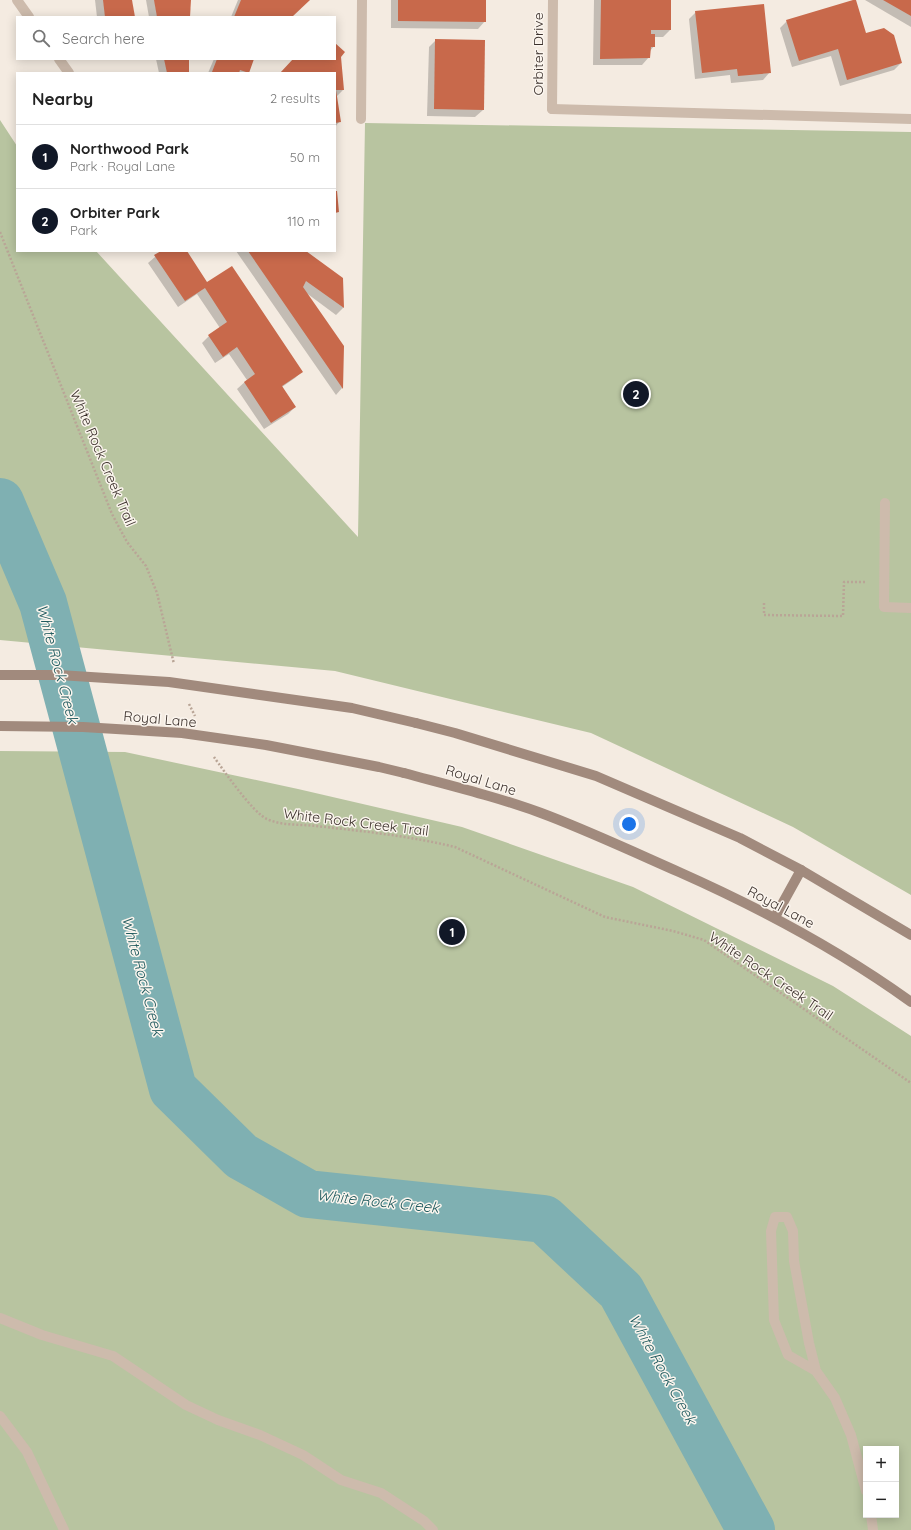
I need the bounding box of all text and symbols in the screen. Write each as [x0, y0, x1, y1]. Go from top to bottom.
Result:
street label: Orbiter Drive [529, 12, 547, 96]
search box [16, 16, 336, 60]
icon: search [30, 27, 52, 49]
text: Search here [62, 29, 145, 48]
text: Nearby [32, 88, 93, 109]
text: 2 results [270, 90, 320, 106]
text: Northwood Park [70, 139, 189, 158]
text: 1 [42, 149, 48, 165]
text: 50 m [290, 149, 320, 165]
text: Park · Royal Lane [70, 158, 175, 174]
text: Orbiter Park [70, 203, 160, 222]
text: 2 [41, 213, 49, 229]
text: 110 m [287, 213, 320, 229]
text: Park [70, 222, 98, 238]
pin: 2 [623, 379, 649, 409]
street label: White Rock Creek Trail [66, 387, 140, 529]
water label: White Rock Creek [33, 602, 84, 728]
street label: Royal Lane [123, 707, 197, 731]
street label: Royal Lane [443, 761, 519, 799]
street label: White Rock Creek Trail [282, 804, 430, 840]
your location [619, 814, 639, 834]
street label: Royal Lane [744, 882, 818, 932]
water label: White Rock Creek [118, 914, 169, 1040]
pin: 1 [439, 917, 465, 947]
street label: White Rock Creek Trail [705, 928, 837, 1024]
water label: White Rock Creek [316, 1185, 442, 1217]
water label: White Rock Creek [625, 1311, 702, 1429]
map controls [863, 1446, 899, 1518]
button: + [863, 1446, 899, 1482]
button: − [863, 1482, 899, 1518]

